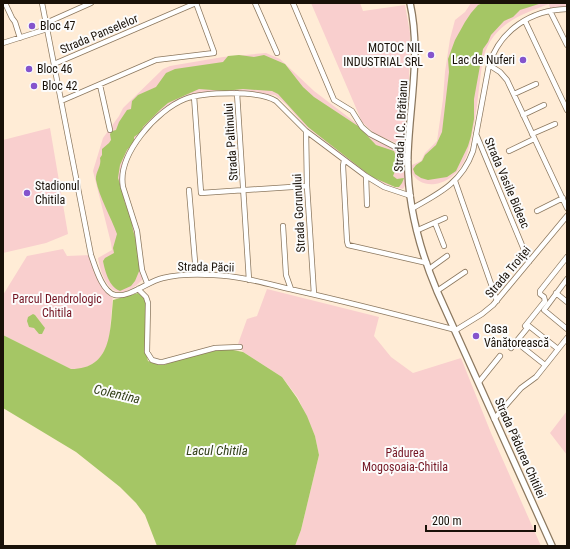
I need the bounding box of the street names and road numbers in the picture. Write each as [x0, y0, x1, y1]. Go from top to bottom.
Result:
street label: Strada Panselelor [58, 11, 140, 57]
street label: Strada I.C. Brătianu [392, 80, 410, 172]
street label: Strada Paltinului [221, 103, 241, 181]
street label: Strada Vasile Bideac [482, 136, 533, 231]
street label: Strada Gorunului [290, 173, 308, 253]
street label: Strada Troiței [482, 243, 534, 301]
street label: Strada Păcii [177, 260, 235, 274]
street label: Strada Pădurea Chitilei [492, 396, 548, 500]

